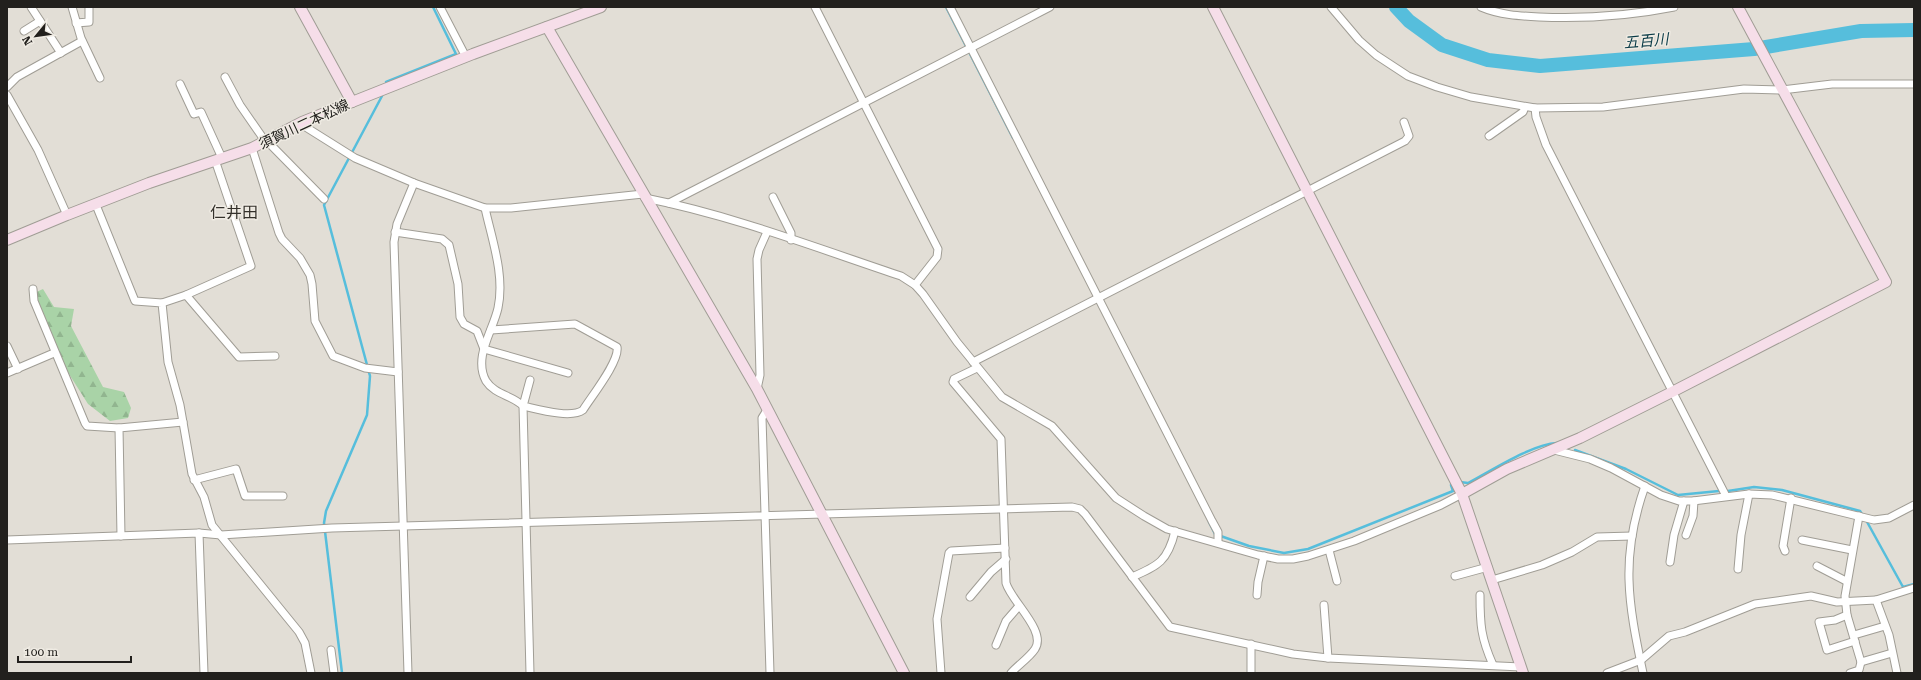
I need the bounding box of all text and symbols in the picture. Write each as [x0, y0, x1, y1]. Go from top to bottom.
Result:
north arrow [16, 16, 56, 56]
water label: 五百川 [1623, 30, 1671, 52]
text: N [20, 33, 35, 47]
street label: 須賀川二本松線 [256, 96, 352, 152]
district label: 仁井田 [210, 203, 258, 222]
scale bar [18, 638, 131, 664]
text: 100 m [24, 645, 58, 659]

